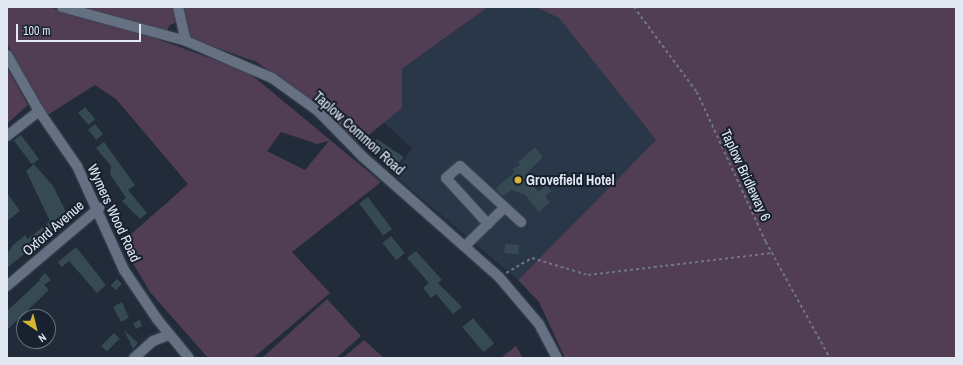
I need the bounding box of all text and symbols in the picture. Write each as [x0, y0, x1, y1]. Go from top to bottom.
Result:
scale bar [18, 16, 143, 42]
text: 100 m [23, 23, 50, 39]
street label: Taplow Common Road [310, 88, 408, 178]
street label: Taplow Bridleway 6 [717, 127, 775, 223]
street label: Wymers Wood Road [84, 162, 144, 264]
place label: Grovefield Hotel [526, 172, 615, 188]
marker: Grovefield Hotel [513, 175, 523, 185]
street label: Oxford Avenue [19, 197, 87, 259]
north arrow [16, 309, 56, 349]
text: N [36, 330, 49, 346]

